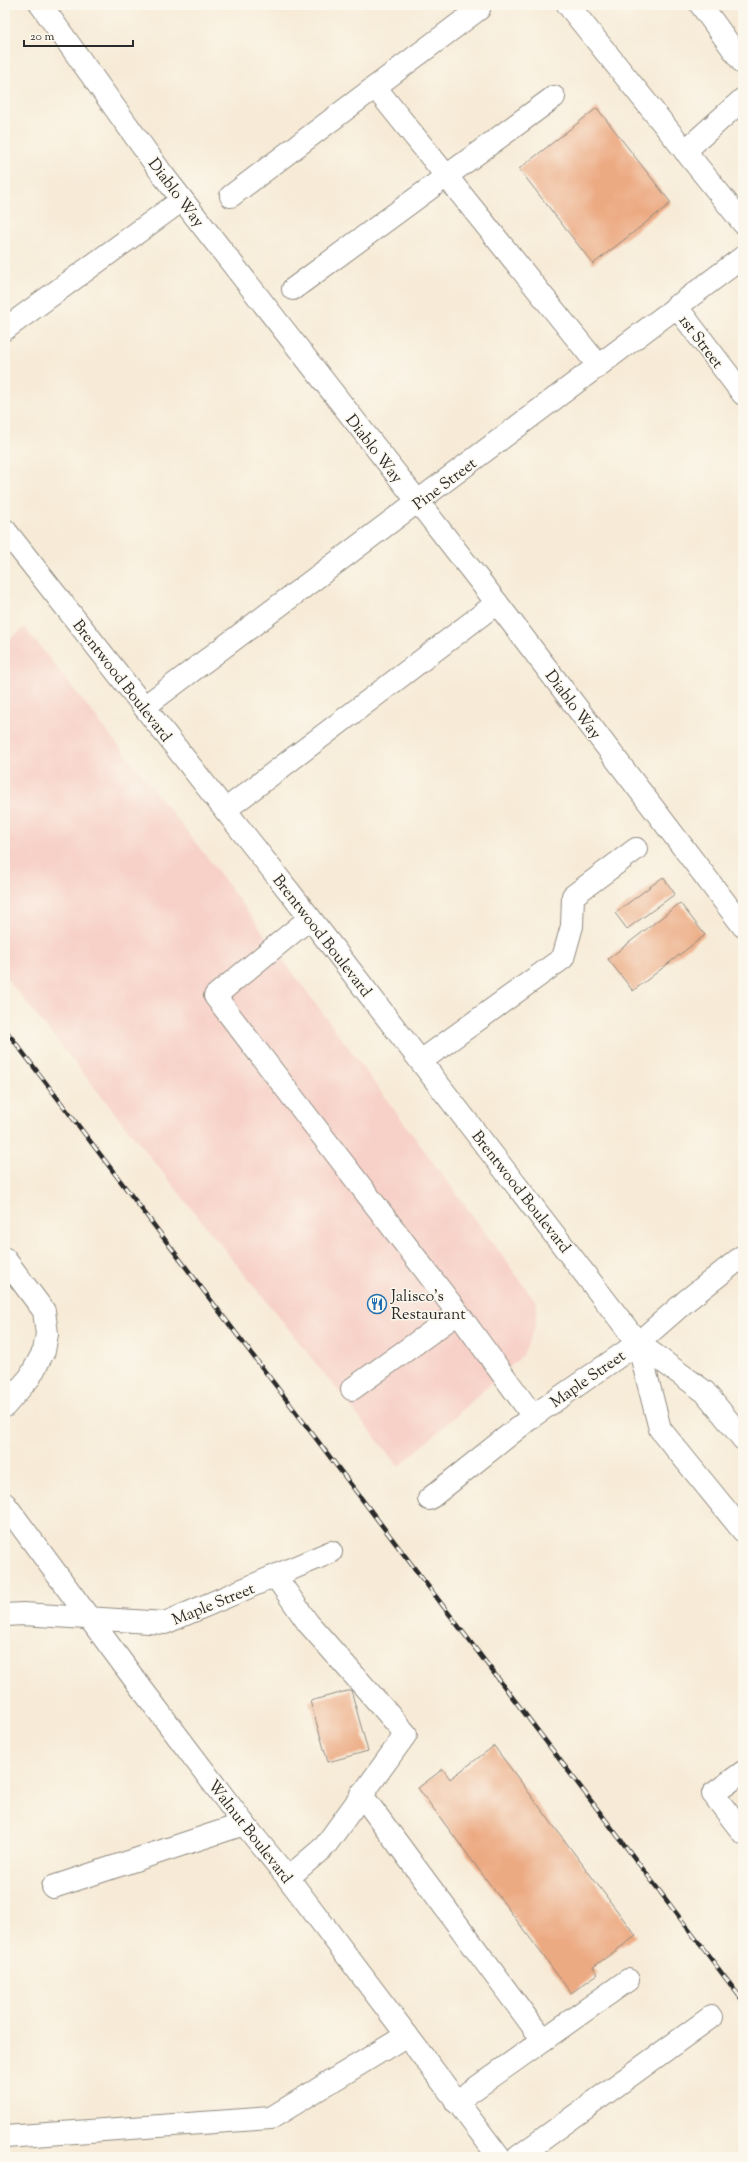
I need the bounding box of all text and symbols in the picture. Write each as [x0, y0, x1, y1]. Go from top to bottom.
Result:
scale bar [24, 22, 133, 48]
text: 20 m [30, 28, 55, 46]
street label: Diablo Way [141, 154, 209, 233]
street label: 1st Street [672, 311, 728, 375]
street label: Diablo Way [339, 410, 407, 489]
street label: Pine Street [409, 453, 483, 517]
street label: Brentwood Boulevard [66, 615, 176, 748]
street label: Diablo Way [538, 666, 606, 745]
street label: Brentwood Boulevard [266, 870, 376, 1003]
street label: Brentwood Boulevard [465, 1126, 575, 1259]
place label: Jalisco's Restaurant [390, 1286, 466, 1327]
restaurant icon: Jalisco's Restaurant [366, 1293, 388, 1315]
street label: Maple Street [546, 1345, 631, 1414]
street label: Maple Street [169, 1578, 259, 1632]
street label: Walnut Boulevard [201, 1776, 297, 1889]

